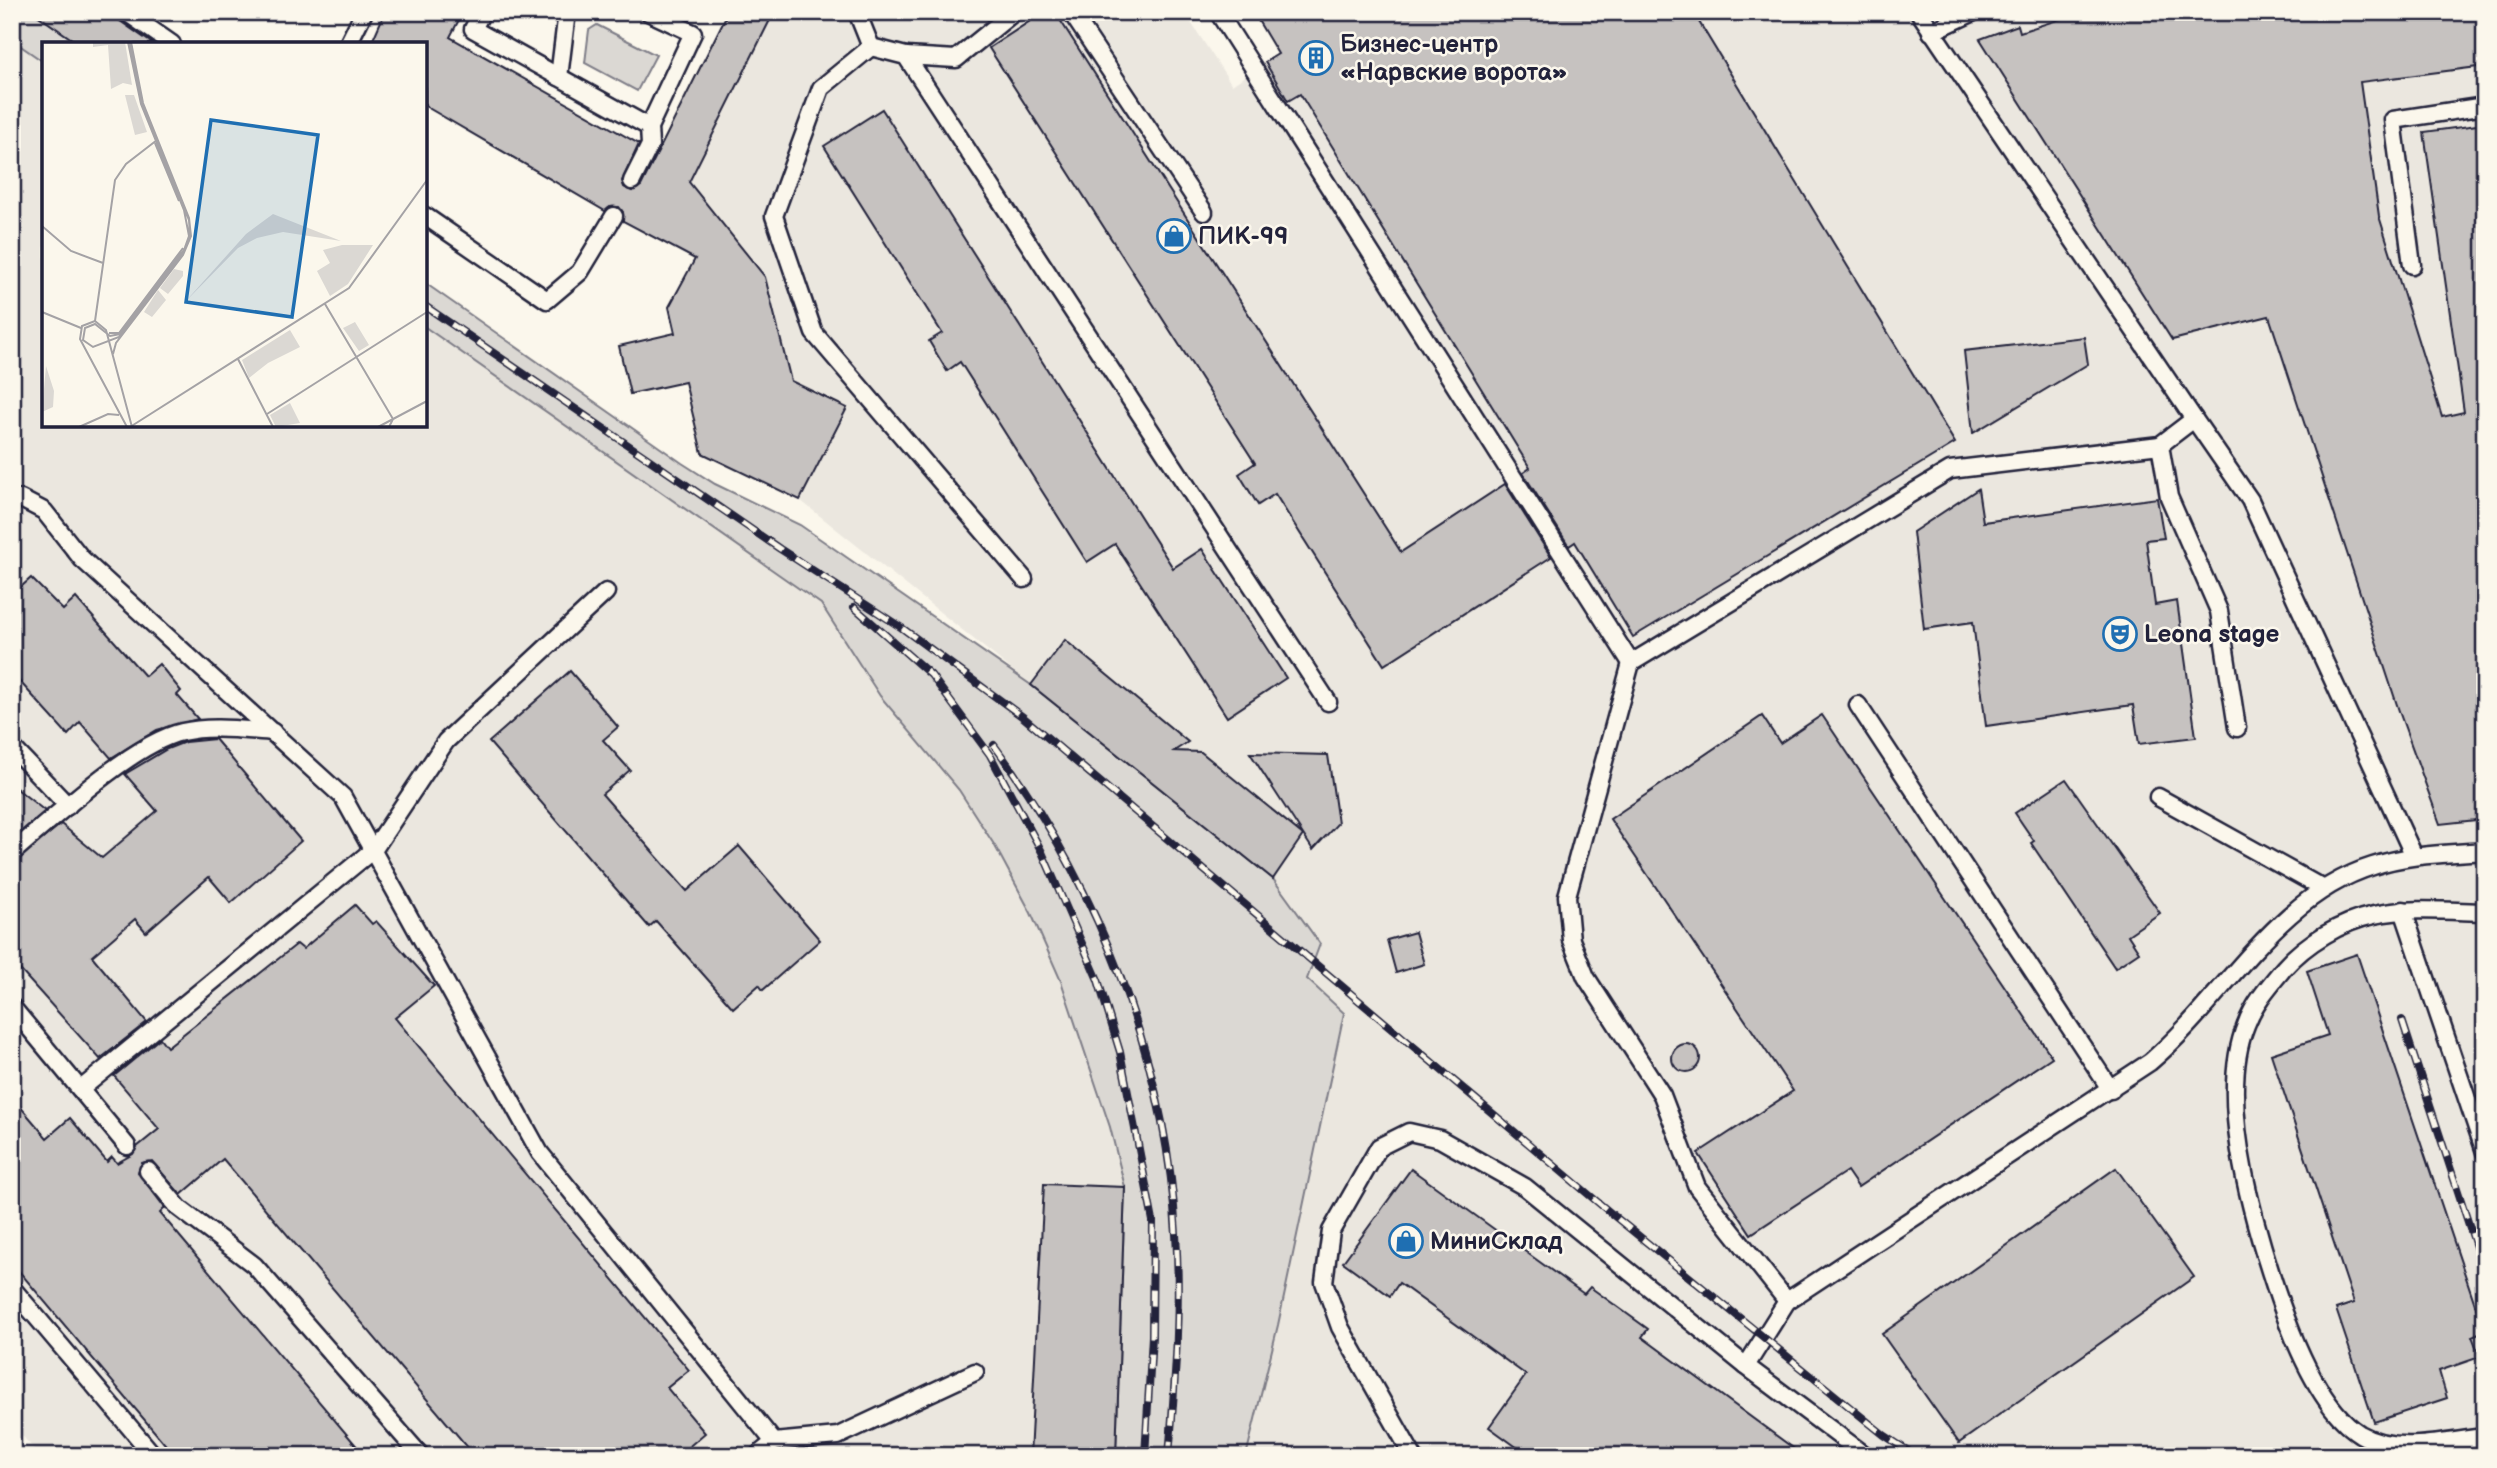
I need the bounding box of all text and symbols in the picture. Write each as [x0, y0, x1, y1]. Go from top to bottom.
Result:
place label: Бизнес-центр «Нарвские ворота» [1340, 30, 1567, 87]
building icon: Бизнес-центр «Нарвские ворота» [1297, 39, 1335, 77]
inset map [42, 42, 427, 427]
shop icon: ПИК-99 [1155, 217, 1193, 255]
place label: ПИК-99 [1198, 222, 1288, 251]
theatre icon: Leona stage [2101, 615, 2139, 653]
place label: Leona stage [2144, 620, 2279, 649]
shop icon: МиниСклад [1387, 1222, 1425, 1260]
place label: МиниСклад [1430, 1227, 1563, 1256]

